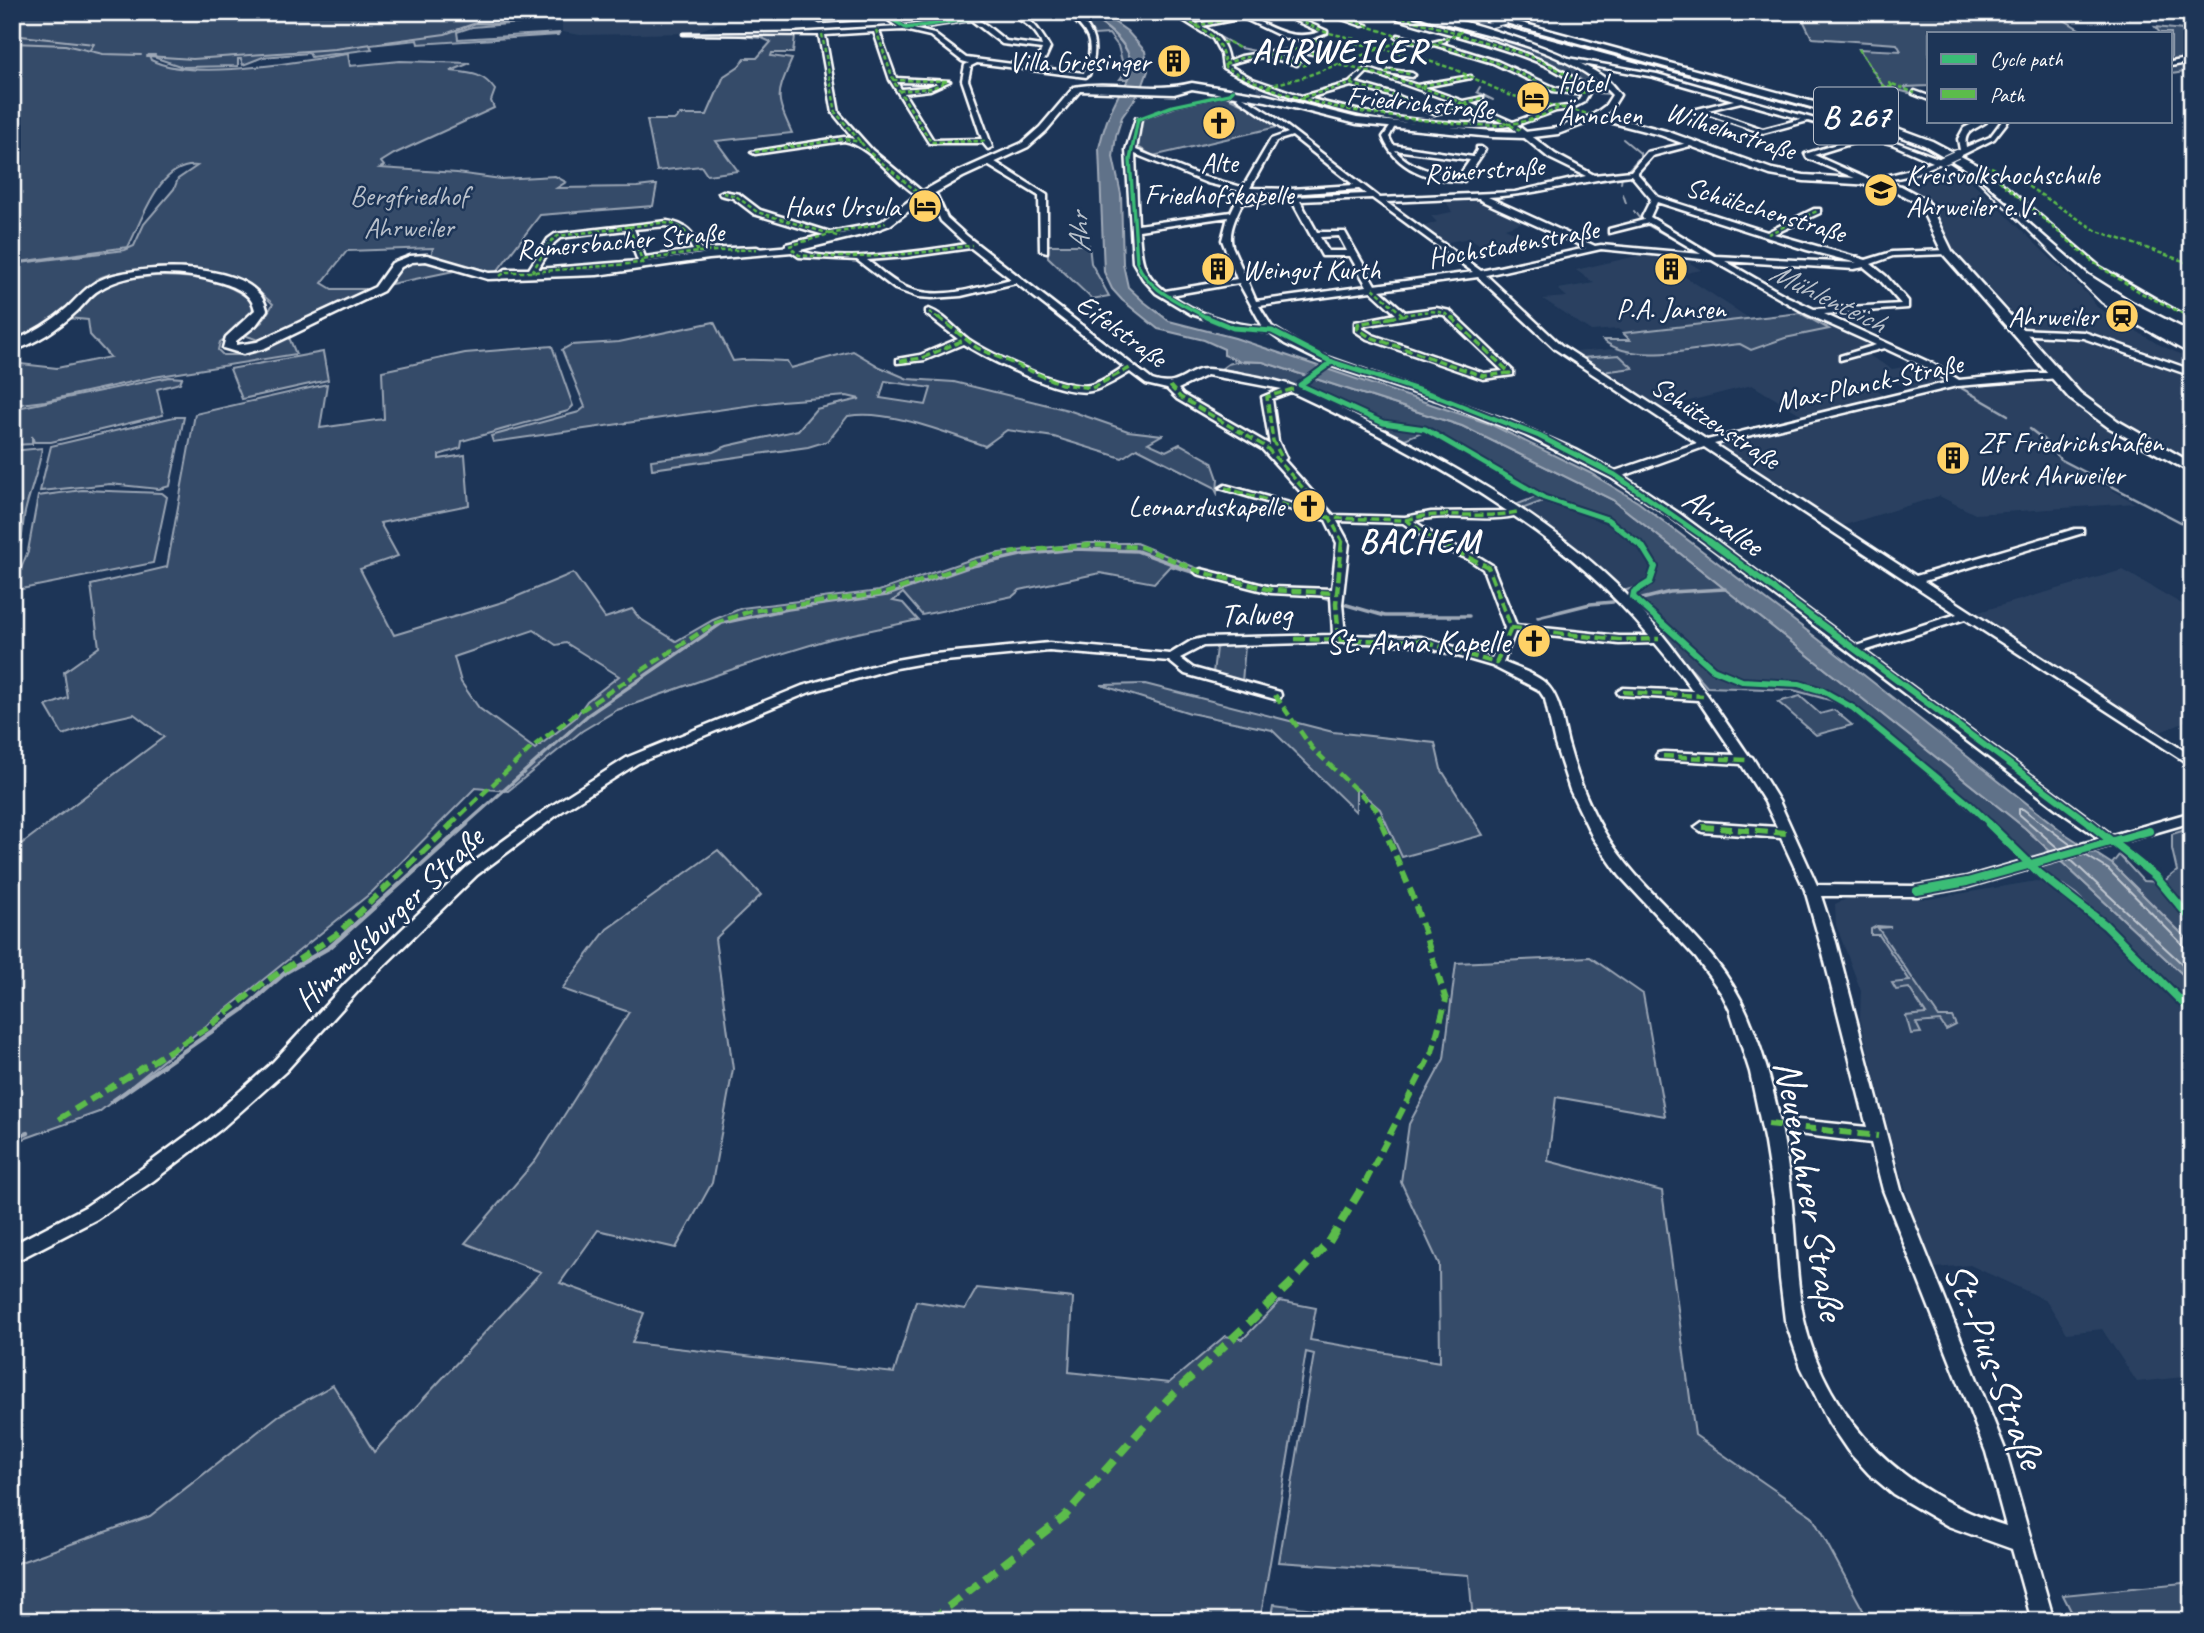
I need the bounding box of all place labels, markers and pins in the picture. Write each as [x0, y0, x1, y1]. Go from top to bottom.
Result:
building icon: Villa Griesinger [1155, 42, 1193, 80]
place label: Villa Griesinger [1009, 44, 1153, 79]
place label: Hotel Ännchen [1558, 65, 1643, 132]
hotel icon: Hotel Ännchen [1514, 79, 1552, 117]
church icon: Alte Friedhofskapelle [1200, 104, 1238, 142]
place label: Alte Friedhofskapelle [1145, 145, 1295, 212]
place label: Kreisvolkshochschule Ahrweiler e.V. [1906, 157, 2101, 224]
school or university icon: Kreisvolkshochschule Ahrweiler e.V. [1862, 171, 1900, 209]
hotel icon: Haus Ursula [906, 187, 944, 225]
place label: Haus Ursula [785, 189, 902, 224]
building icon: Weingut Kurth [1199, 250, 1237, 288]
building icon: P.A. Jansen [1652, 250, 1690, 288]
place label: Weingut Kurth [1242, 252, 1381, 287]
place label: P.A. Jansen [1616, 291, 1727, 326]
station icon: Ahrweiler [2103, 297, 2141, 335]
place label: Ahrweiler [2008, 299, 2100, 334]
place label: ZF Friedrichshafen Werk Ahrweiler [1978, 425, 2164, 492]
building icon: ZF Friedrichshafen Werk Ahrweiler [1934, 439, 1972, 477]
church icon: Leonarduskapelle [1290, 487, 1328, 525]
place label: Leonarduskapelle [1128, 489, 1286, 524]
place label: St. Anna Kapelle [1326, 621, 1512, 663]
church icon: St. Anna Kapelle [1515, 622, 1553, 660]

